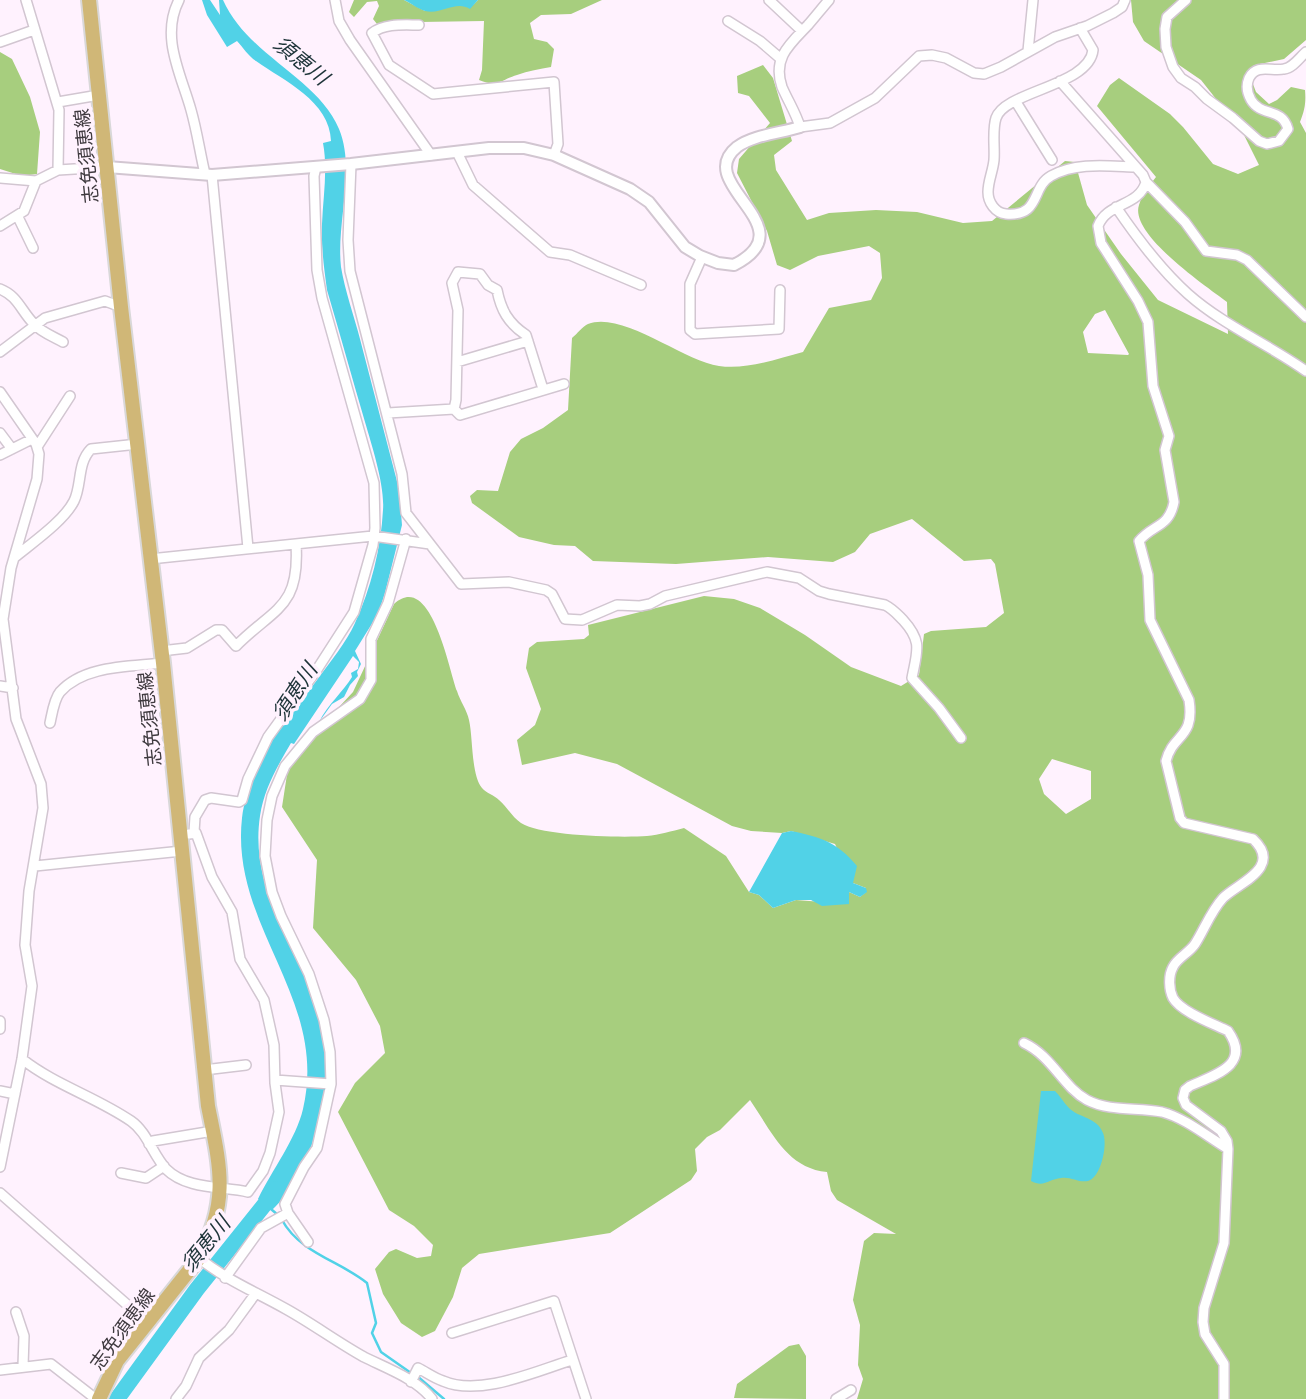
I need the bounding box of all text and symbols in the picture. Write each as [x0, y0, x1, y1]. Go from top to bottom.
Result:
water label: 須恵川 [268, 30, 336, 93]
street label: 志免須恵線 [68, 107, 105, 205]
water label: 須恵川 [265, 656, 325, 726]
street label: 志免須恵線 [131, 670, 168, 768]
water label: 須恵川 [175, 1209, 238, 1277]
street label: 志免須恵線 [84, 1283, 161, 1376]

